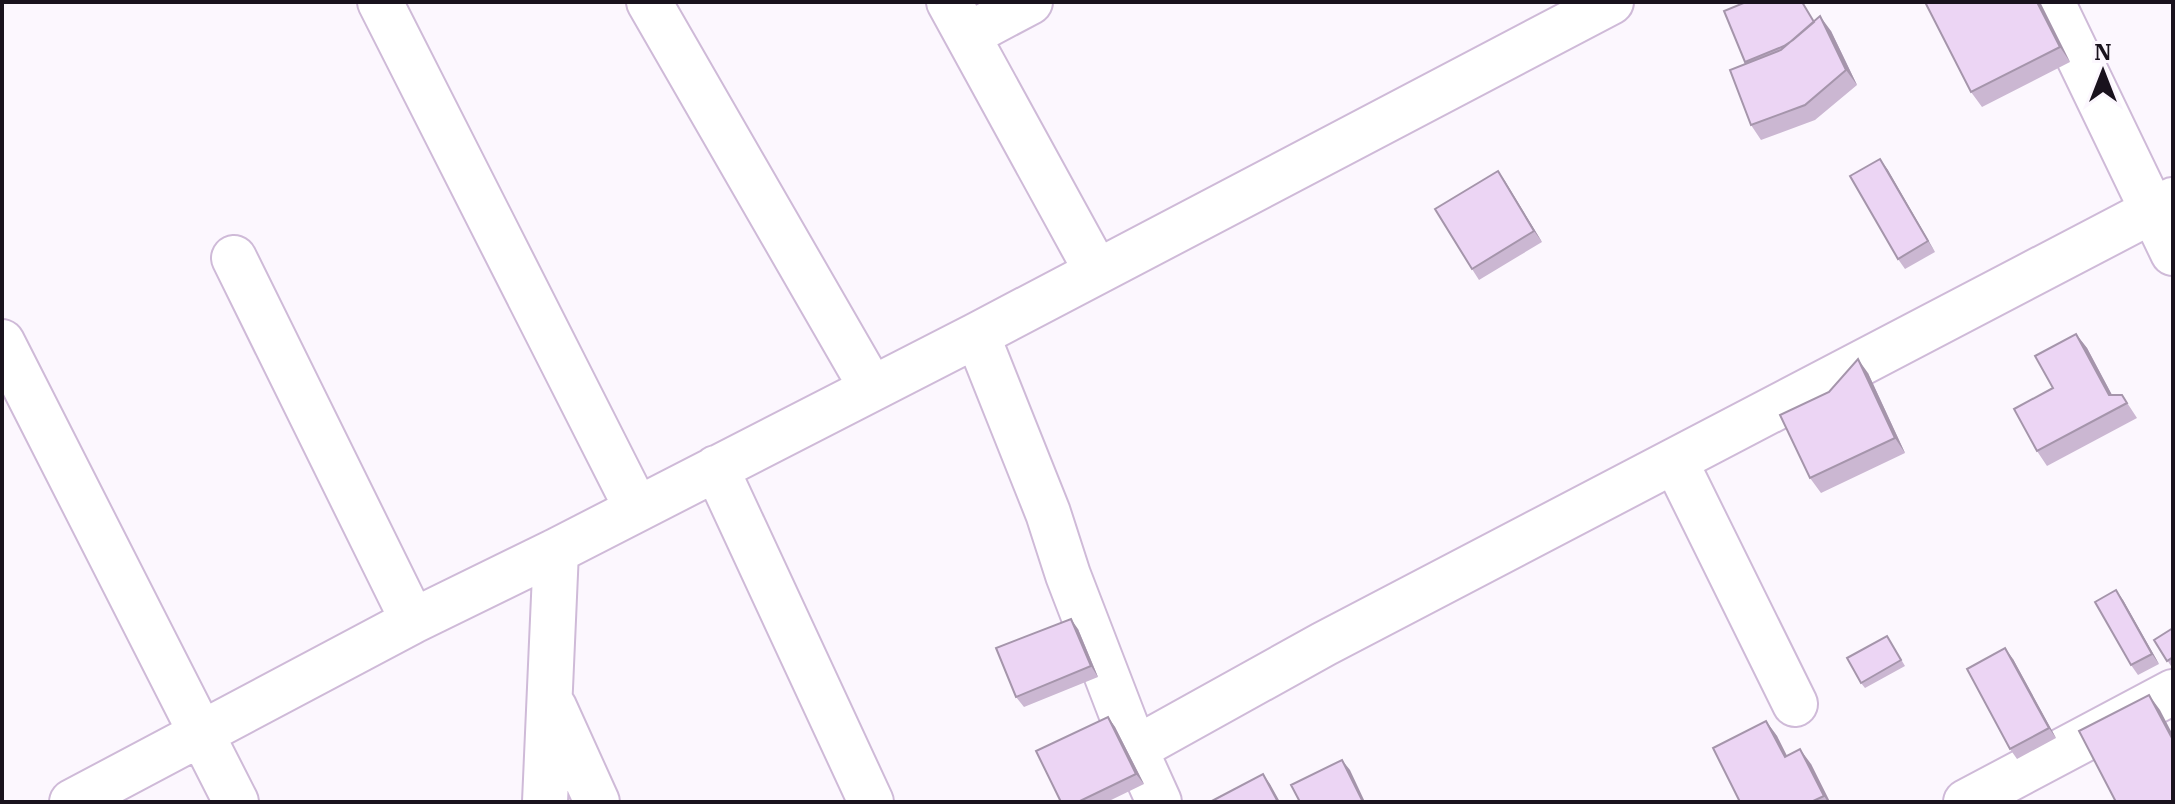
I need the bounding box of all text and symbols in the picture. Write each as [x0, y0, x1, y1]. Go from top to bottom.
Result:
north arrow [2063, 32, 2143, 112]
text: N [2094, 37, 2112, 66]

